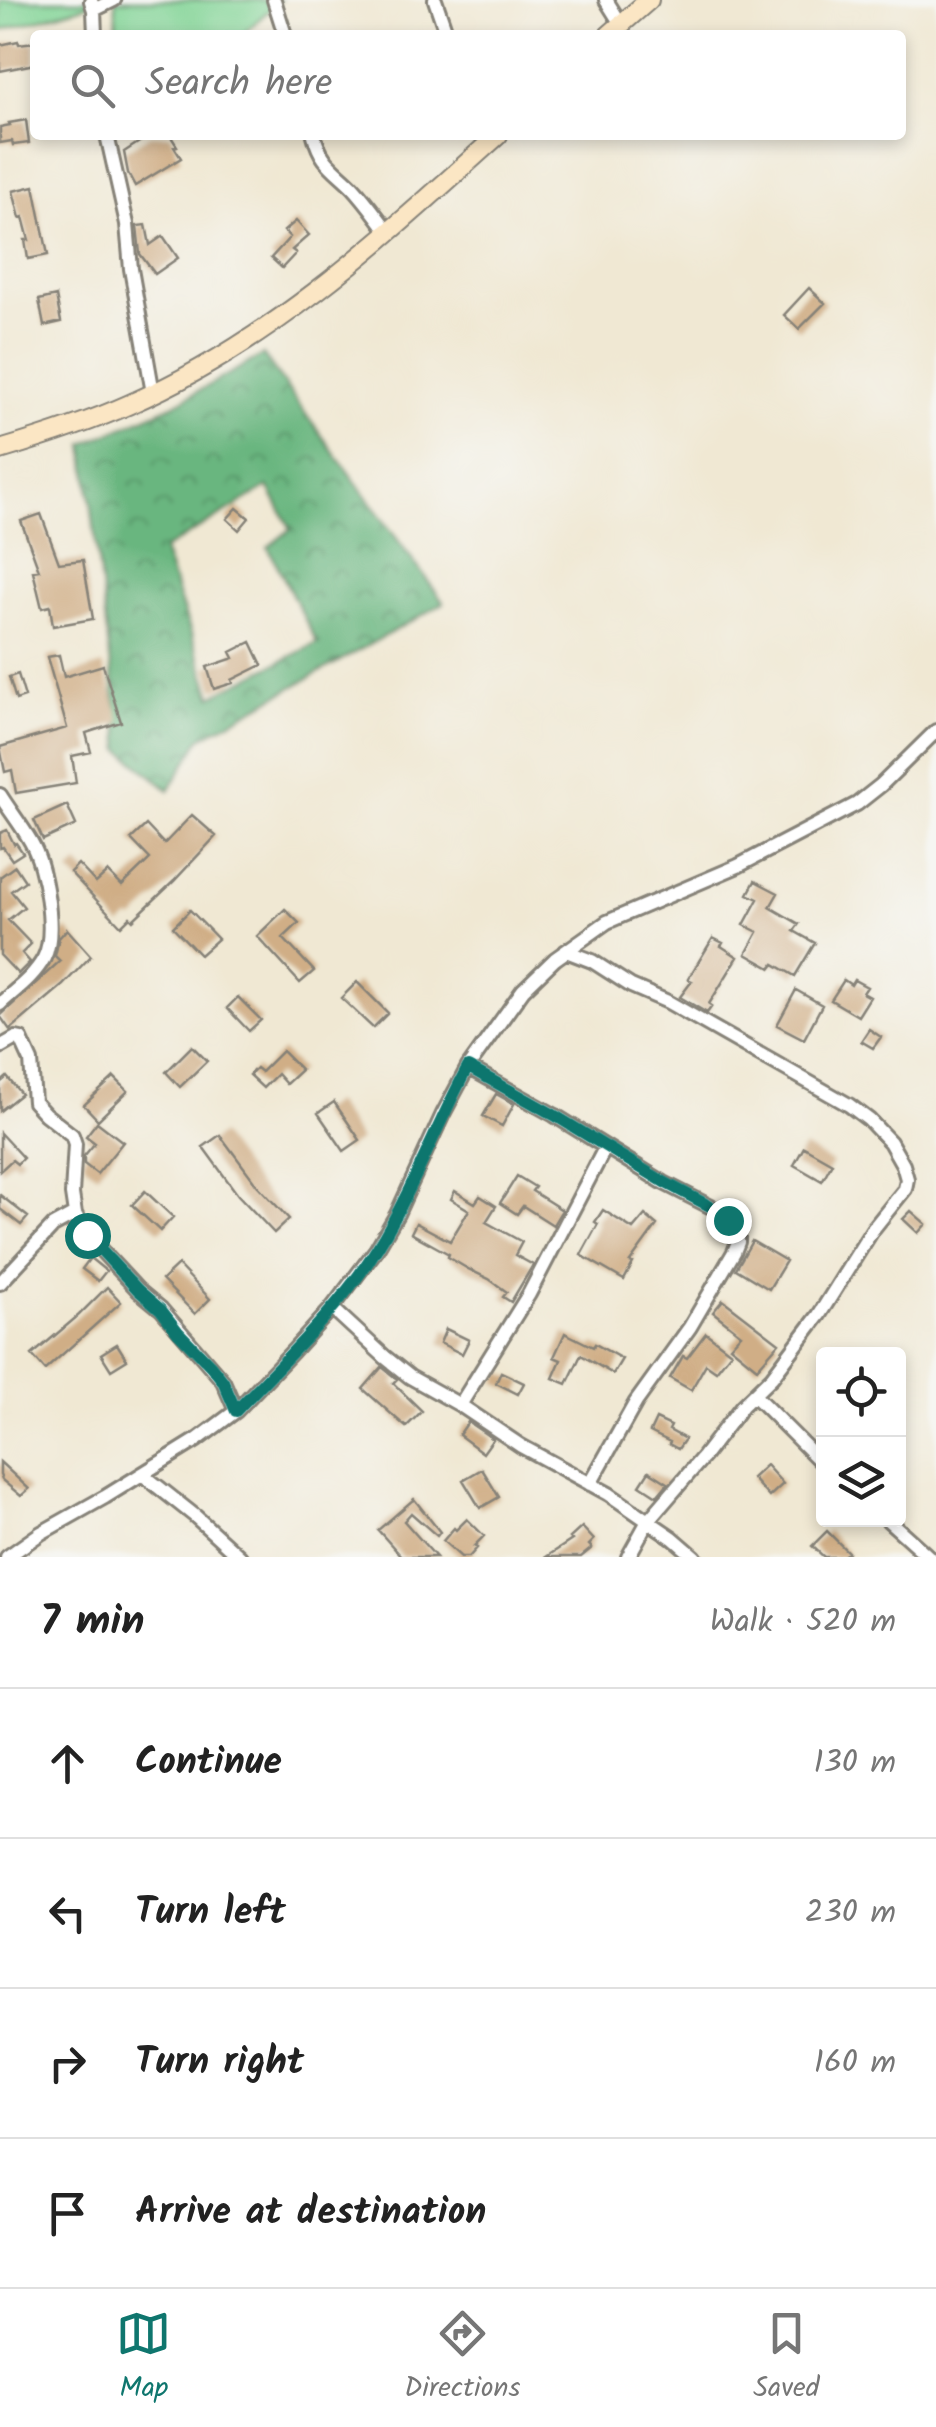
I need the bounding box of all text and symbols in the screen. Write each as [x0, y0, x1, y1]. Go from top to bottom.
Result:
search box [30, 30, 906, 140]
text: Search here [145, 55, 332, 115]
icon: search [65, 58, 120, 113]
route end [706, 1198, 752, 1244]
route start [65, 1213, 111, 1259]
map controls [816, 1347, 906, 1527]
button: locate [816, 1347, 906, 1437]
button: layers [816, 1437, 906, 1527]
text: 7 min [40, 1589, 145, 1656]
text: Walk · 520 m [710, 1597, 896, 1648]
text: Continue [135, 1733, 282, 1793]
icon: ahead [40, 1736, 95, 1791]
text: 130 m [813, 1738, 896, 1789]
text: Turn left [135, 1883, 286, 1943]
icon: left [40, 1886, 95, 1941]
text: 230 m [805, 1888, 896, 1939]
text: Turn right [135, 2033, 304, 2093]
icon: right [40, 2036, 95, 2091]
text: 160 m [814, 2038, 896, 2089]
text: Arrive at destination [135, 2183, 486, 2243]
icon: arrive [40, 2186, 95, 2241]
tab: Map [116, 2306, 171, 2411]
tab: Directions [404, 2306, 520, 2411]
tab: Saved [753, 2306, 820, 2411]

